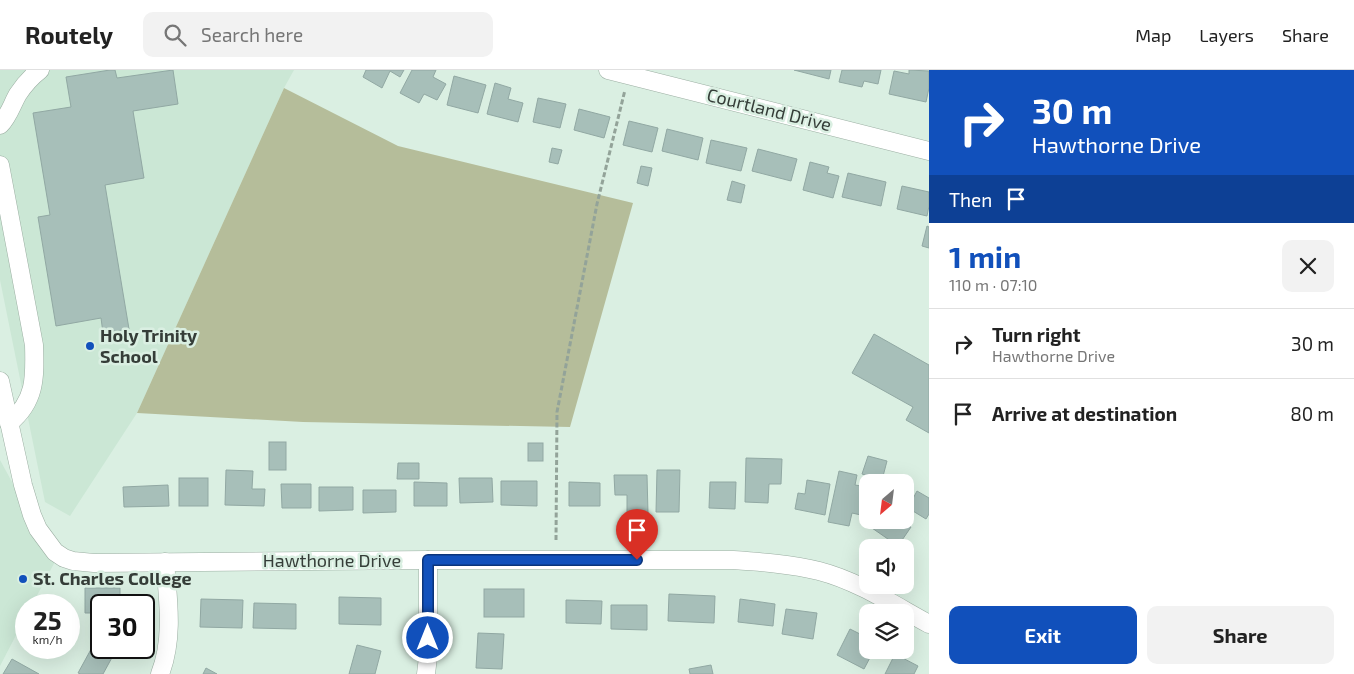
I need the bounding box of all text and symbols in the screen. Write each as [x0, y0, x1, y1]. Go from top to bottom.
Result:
search box [143, 12, 493, 57]
text: Routely [25, 20, 113, 49]
icon: search [161, 21, 189, 49]
text: Search here [201, 23, 303, 46]
text: Map [1135, 24, 1171, 46]
text: Layers [1199, 24, 1254, 46]
text: Share [1282, 24, 1329, 46]
street label: Courtland Drive [705, 83, 834, 135]
text: 30 m [1032, 89, 1112, 131]
icon: right [949, 90, 1014, 155]
text: Hawthorne Drive [1032, 131, 1201, 157]
icon: arrive [1002, 185, 1030, 213]
text: Then [949, 188, 992, 211]
text: 1 min [949, 238, 1021, 274]
button: close [1282, 240, 1334, 292]
text: 110 m · 07:10 [949, 275, 1038, 294]
text: Turn right [992, 323, 1080, 346]
place label: Holy Trinity School [100, 324, 198, 367]
icon: right [949, 330, 977, 358]
text: 30 m [1291, 332, 1334, 355]
marker: Holy Trinity School [84, 340, 96, 352]
text: Hawthorne Drive [992, 346, 1115, 365]
icon: arrive [949, 400, 977, 428]
text: Arrive at destination [992, 402, 1177, 425]
text: 80 m [1290, 402, 1334, 425]
north arrow [859, 474, 914, 529]
map controls [859, 474, 914, 659]
pin [616, 509, 658, 560]
icon: arrive [623, 516, 651, 544]
button: sound [859, 539, 914, 594]
street label: Hawthorne Drive [263, 549, 401, 571]
place label: St. Charles College [33, 567, 192, 589]
marker: St. Charles College [17, 573, 29, 585]
speed limit sign: 30 [90, 594, 155, 659]
button: layers [859, 604, 914, 659]
text: 25 [33, 605, 62, 635]
button: Exit [949, 606, 1137, 664]
button: Share [1147, 606, 1334, 664]
position arrow [401, 611, 453, 663]
text: km/h [33, 632, 62, 646]

